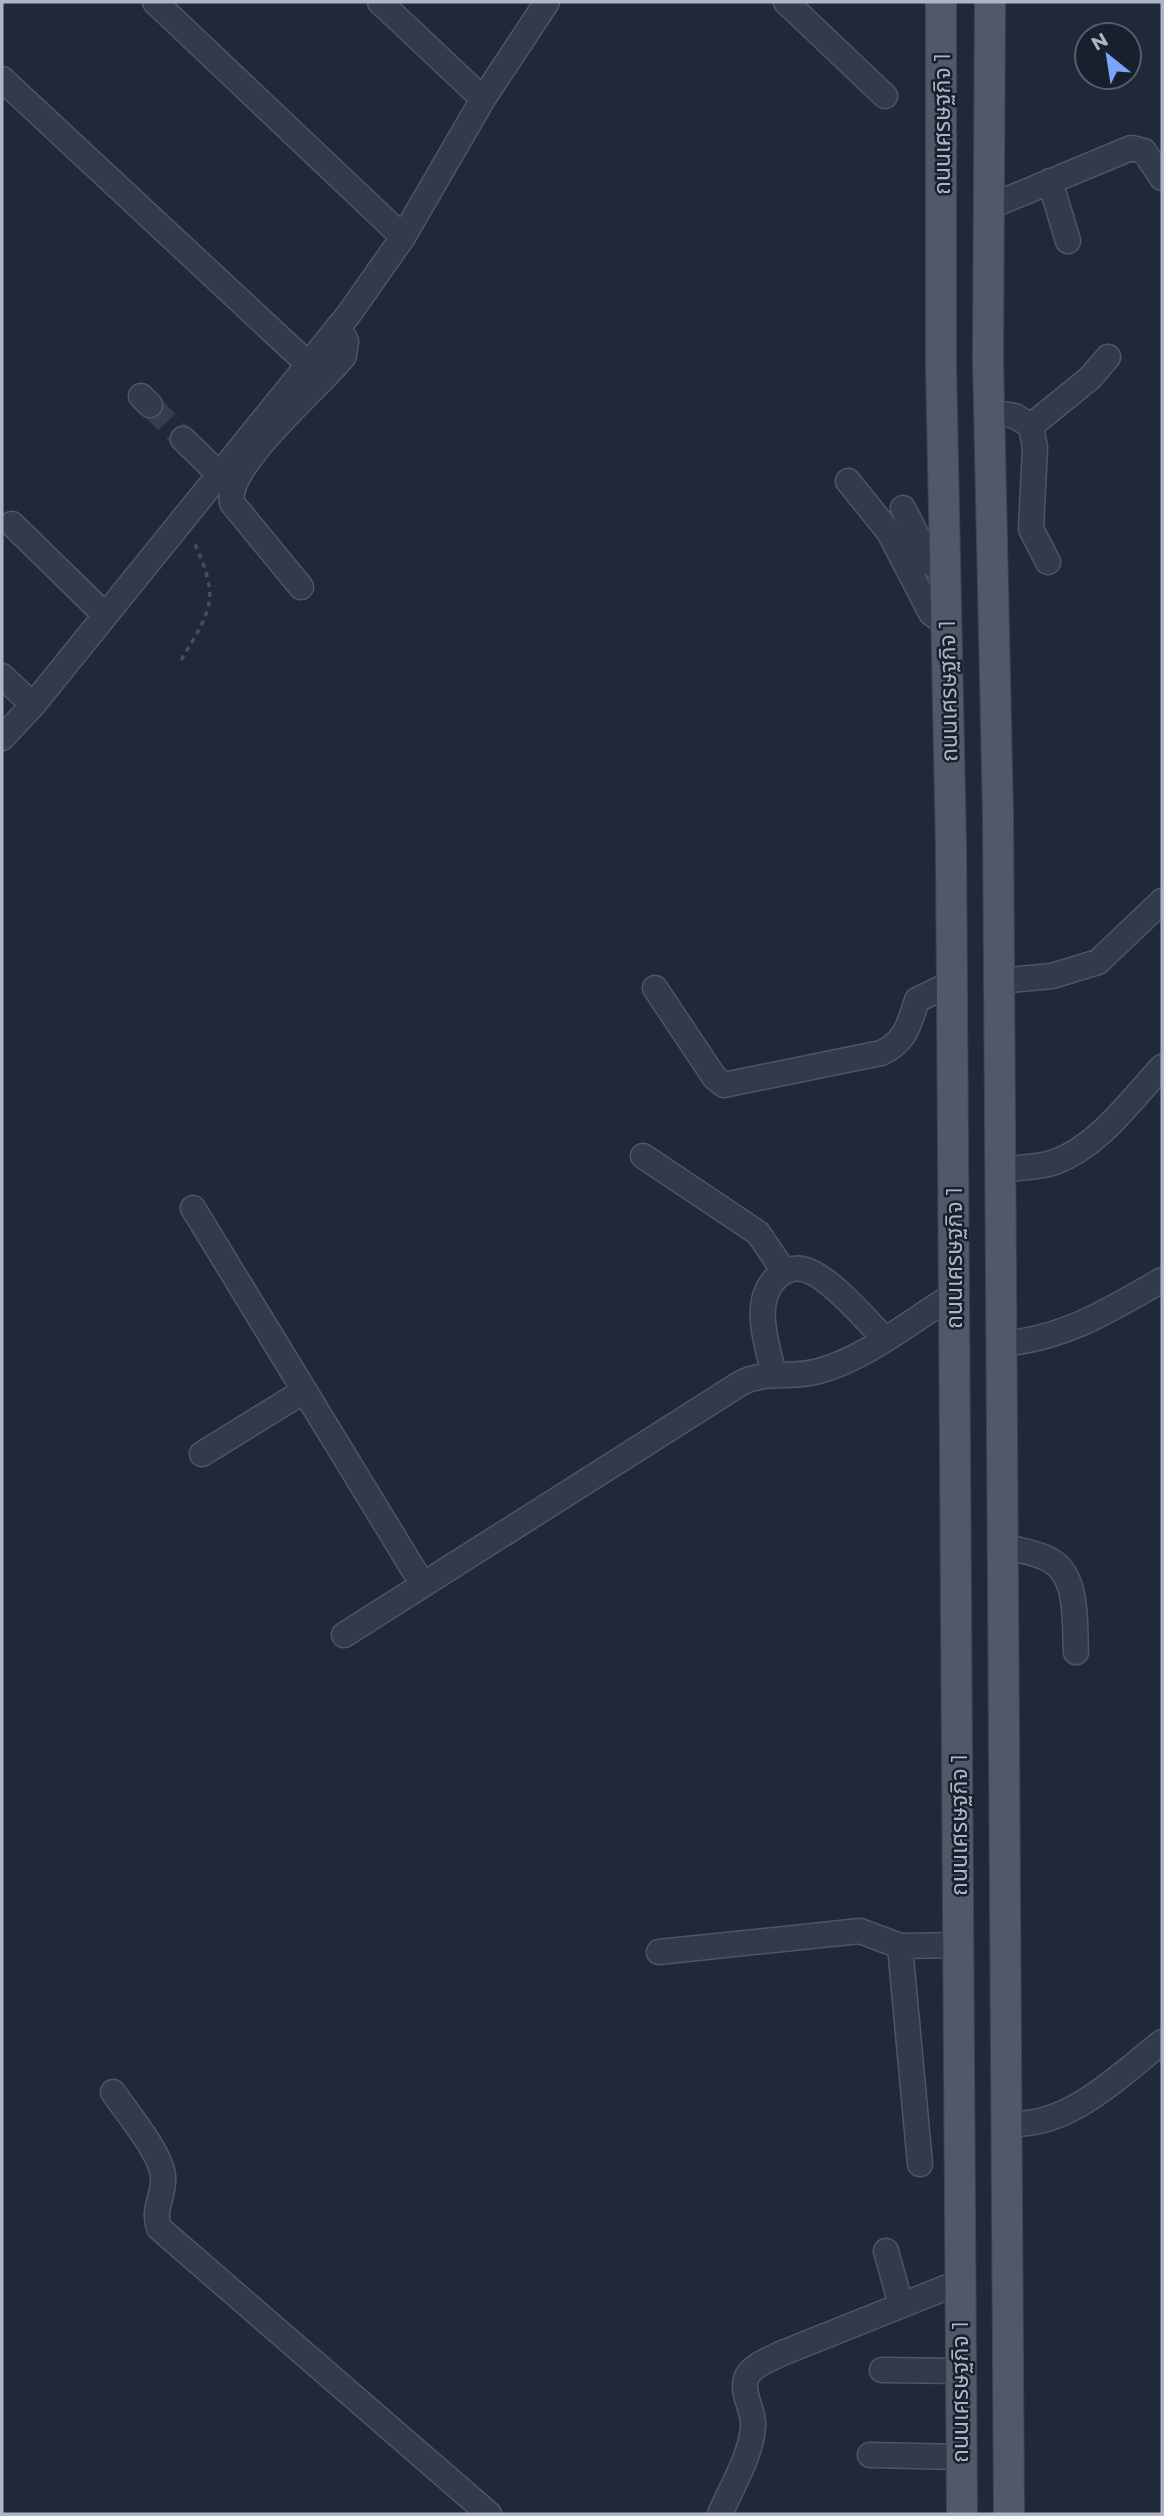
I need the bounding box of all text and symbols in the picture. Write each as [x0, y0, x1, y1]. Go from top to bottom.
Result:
north arrow [1073, 21, 1143, 91]
text: N [1087, 28, 1112, 56]
street label: ถนนเศรษฐกิจ 1 [928, 53, 956, 195]
street label: ถนนเศรษฐกิจ 1 [933, 620, 963, 762]
street label: ถนนเศรษฐกิจ 1 [940, 1187, 968, 1329]
street label: ถนนเศรษฐกิจ 1 [945, 1754, 973, 1896]
street label: ถนนเศรษฐกิจ 1 [946, 2321, 974, 2463]

